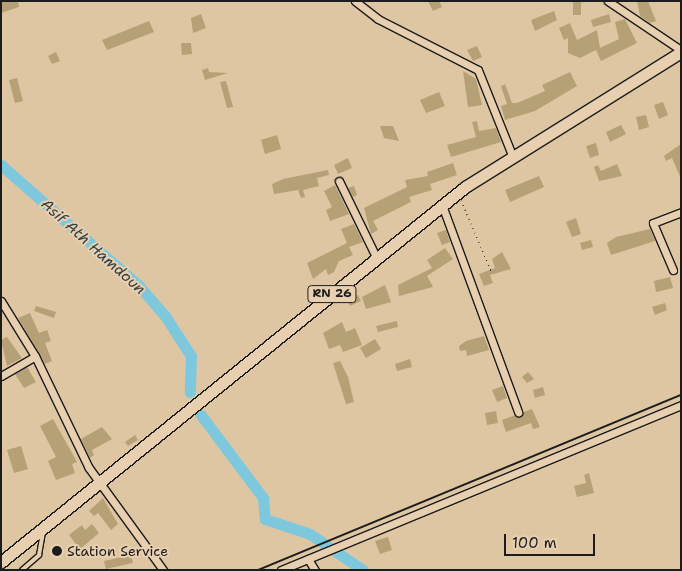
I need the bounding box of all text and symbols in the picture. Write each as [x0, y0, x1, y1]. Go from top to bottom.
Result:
water label: Asif Ath Hamdoun [37, 195, 149, 299]
road number: RN 26 [307, 284, 357, 304]
scale bar [507, 524, 598, 556]
text: 100 m [512, 533, 557, 553]
place label: Station Service [67, 543, 168, 559]
marker: Station Service [51, 545, 63, 557]

